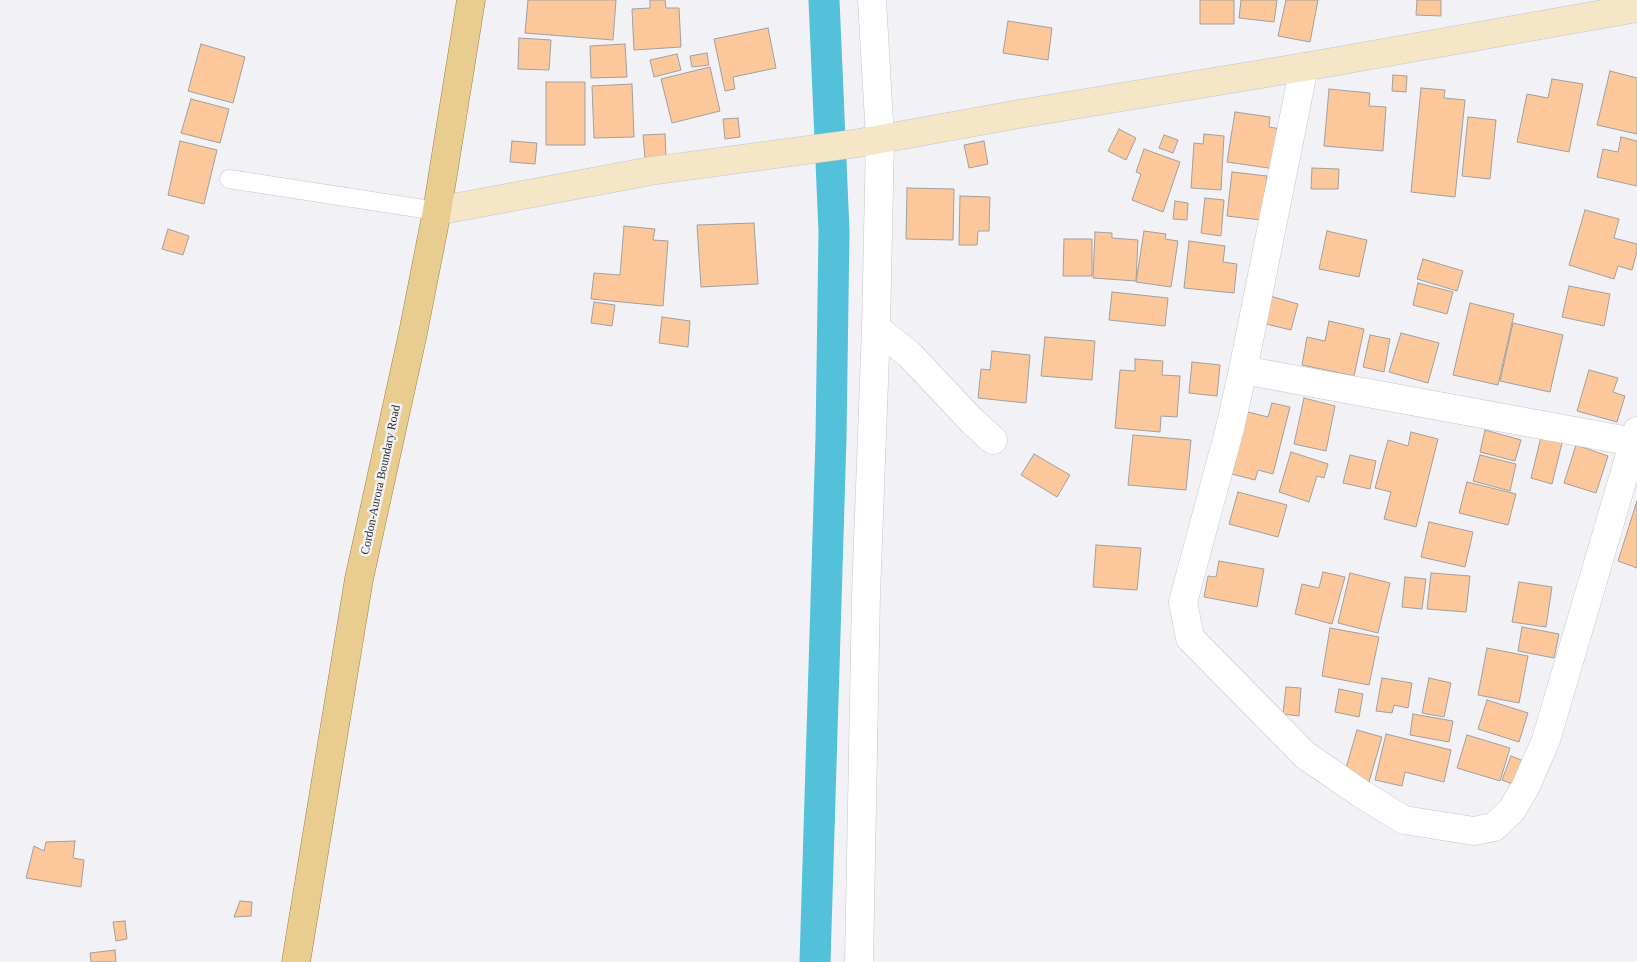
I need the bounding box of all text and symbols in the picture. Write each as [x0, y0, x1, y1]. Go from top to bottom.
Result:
street label: Cordon-Aurora Boundary Road [358, 404, 404, 556]

